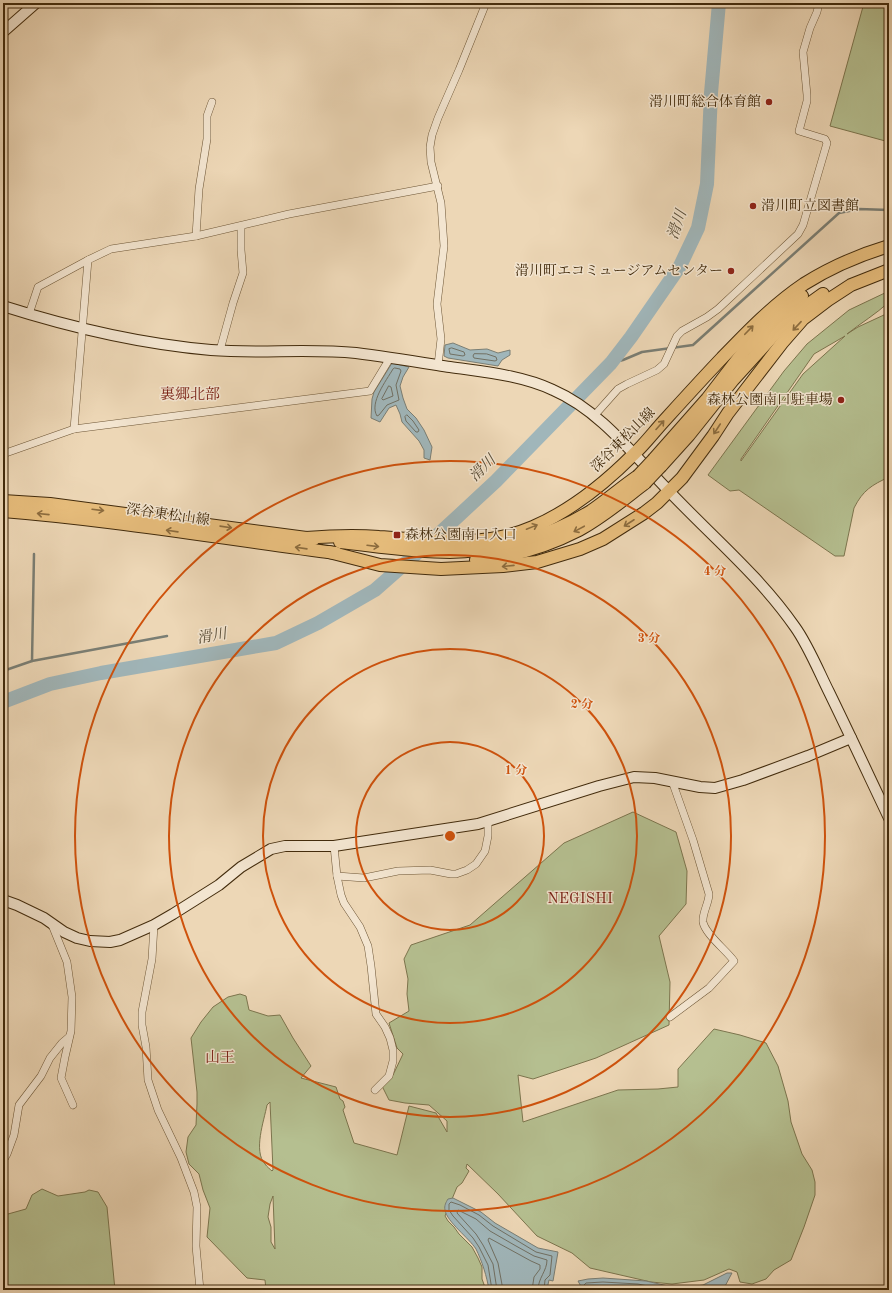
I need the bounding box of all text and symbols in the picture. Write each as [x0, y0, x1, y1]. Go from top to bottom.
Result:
place label: 滑川町総合体育館 [649, 94, 761, 109]
marker: 滑川町総合体育館 [764, 97, 774, 107]
place label: 滑川町立図書館 [761, 198, 859, 213]
marker: 滑川町立図書館 [748, 201, 758, 211]
water label: 滑川 [664, 206, 691, 242]
place label: 滑川町エコミュージアムセンター [515, 263, 723, 278]
marker: 滑川町エコミュージアムセンター [726, 266, 736, 276]
one-way arrow [792, 321, 802, 331]
one-way arrow [744, 325, 754, 335]
district label: 裏郷北部 [160, 386, 220, 403]
place label: 森林公園南口駐車場 [707, 392, 833, 407]
marker: 森林公園南口駐車場 [836, 395, 846, 405]
street label: 深谷東松山線 [588, 405, 658, 475]
one-way arrow [655, 420, 665, 430]
one-way arrow [713, 423, 721, 435]
water label: 滑川 [466, 450, 500, 485]
street label: 深谷東松山線 [125, 501, 211, 528]
one-way arrow [91, 506, 104, 514]
one-way arrow [37, 511, 50, 518]
one-way arrow [623, 519, 635, 527]
one-way arrow [219, 523, 232, 531]
one-way arrow [526, 523, 538, 530]
one-way arrow [573, 526, 585, 534]
one-way arrow [166, 527, 179, 535]
place label: 森林公園南口入口 [405, 527, 517, 542]
marker: 森林公園南口入口 [392, 530, 402, 540]
one-way arrow [366, 542, 379, 550]
one-way arrow [295, 544, 308, 552]
one-way arrow [502, 562, 515, 569]
text: 4 分 [704, 564, 726, 578]
water label: 滑川 [196, 625, 230, 647]
text: 3 分 [638, 631, 660, 645]
text: 2 分 [571, 697, 593, 711]
text: 1 分 [505, 763, 527, 777]
centre of rings [443, 829, 457, 843]
district label: NEGISHI [547, 892, 613, 907]
district label: 山王 [205, 1049, 235, 1066]

